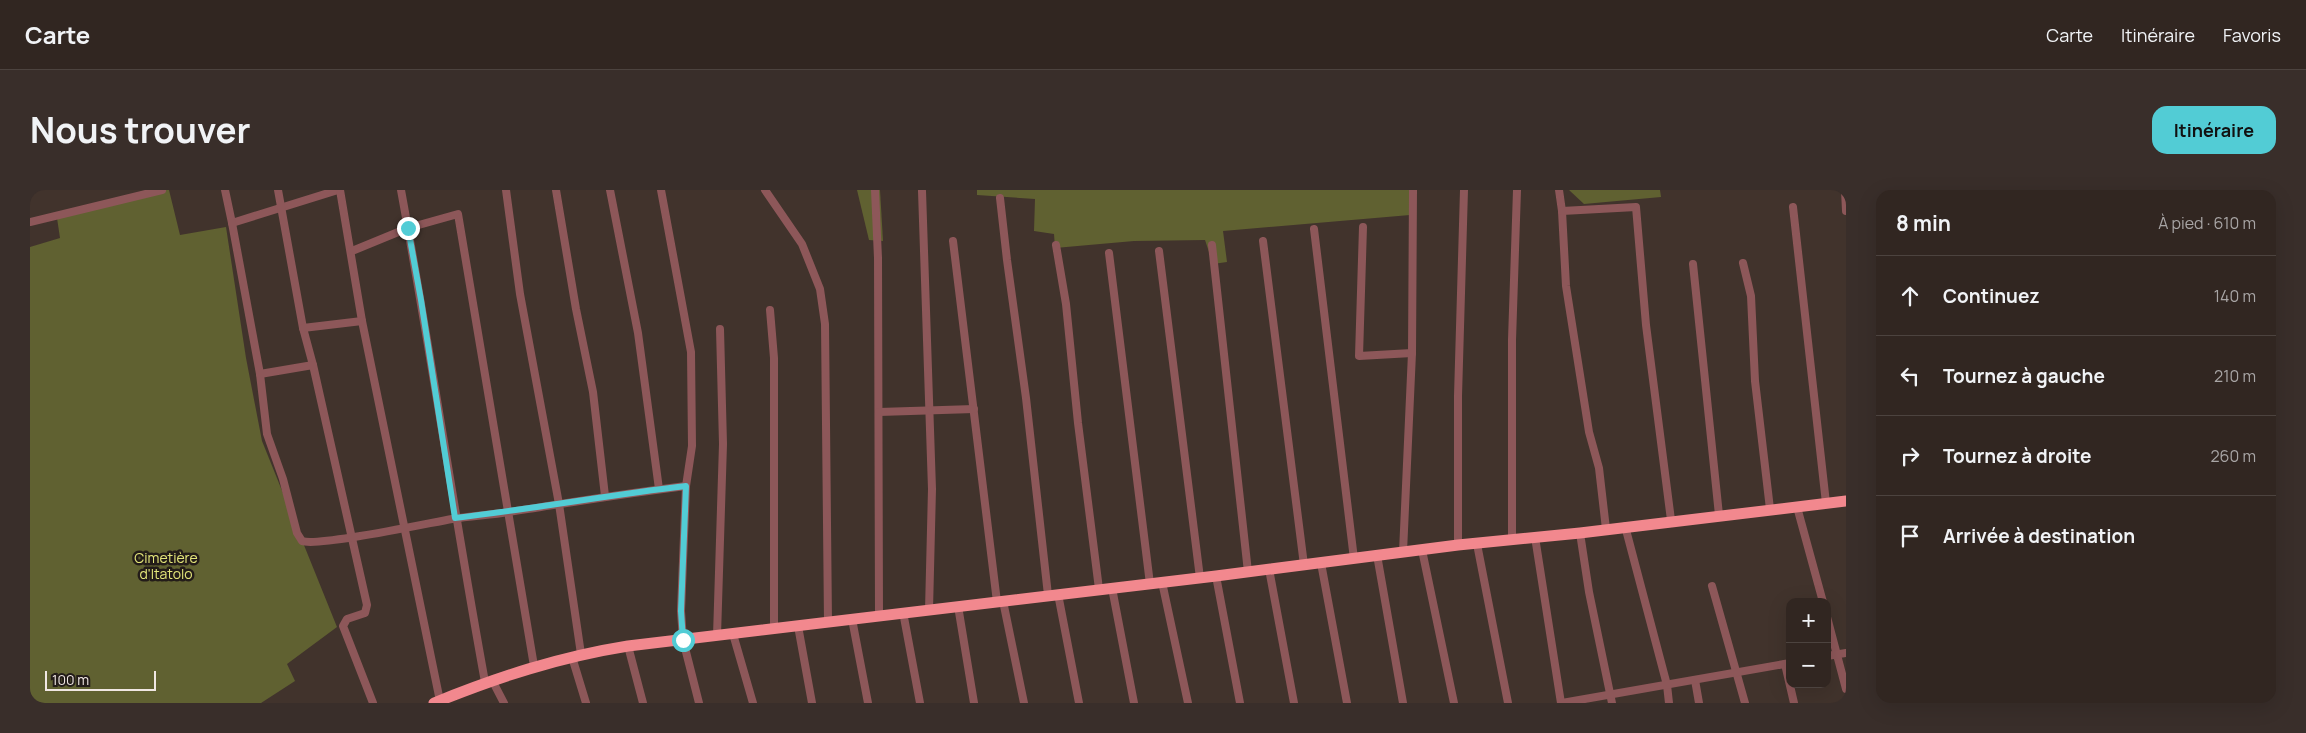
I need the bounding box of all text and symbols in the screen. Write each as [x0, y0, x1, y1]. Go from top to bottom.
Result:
text: Carte [25, 18, 90, 51]
text: Carte [2046, 23, 2093, 47]
text: Itinéraire [2121, 23, 2195, 47]
text: Favoris [2223, 23, 2281, 47]
text: Nous trouver [30, 106, 251, 154]
button: Itinéraire [2152, 106, 2276, 154]
text: 8 min [1896, 209, 1951, 237]
text: À pied · 610 m [2158, 212, 2256, 234]
route end [397, 217, 420, 240]
icon: ahead [1896, 282, 1924, 310]
text: Continuez [1943, 283, 2040, 309]
text: 140 m [2214, 285, 2256, 307]
icon: left [1896, 362, 1924, 390]
text: Tournez à gauche [1943, 363, 2105, 389]
text: 210 m [2214, 365, 2256, 387]
icon: right [1896, 442, 1924, 470]
text: Tournez à droite [1943, 443, 2091, 469]
text: 260 m [2210, 445, 2256, 467]
icon: arrive [1896, 522, 1924, 550]
text: Arrivée à destination [1943, 523, 2135, 549]
park label: Cimetière d'Itatolo [134, 548, 198, 583]
map controls [1786, 598, 1831, 688]
button: + [1786, 598, 1831, 643]
route start [672, 629, 695, 652]
button: − [1786, 643, 1831, 688]
scale bar [45, 668, 156, 691]
text: 100 m [52, 670, 89, 689]

